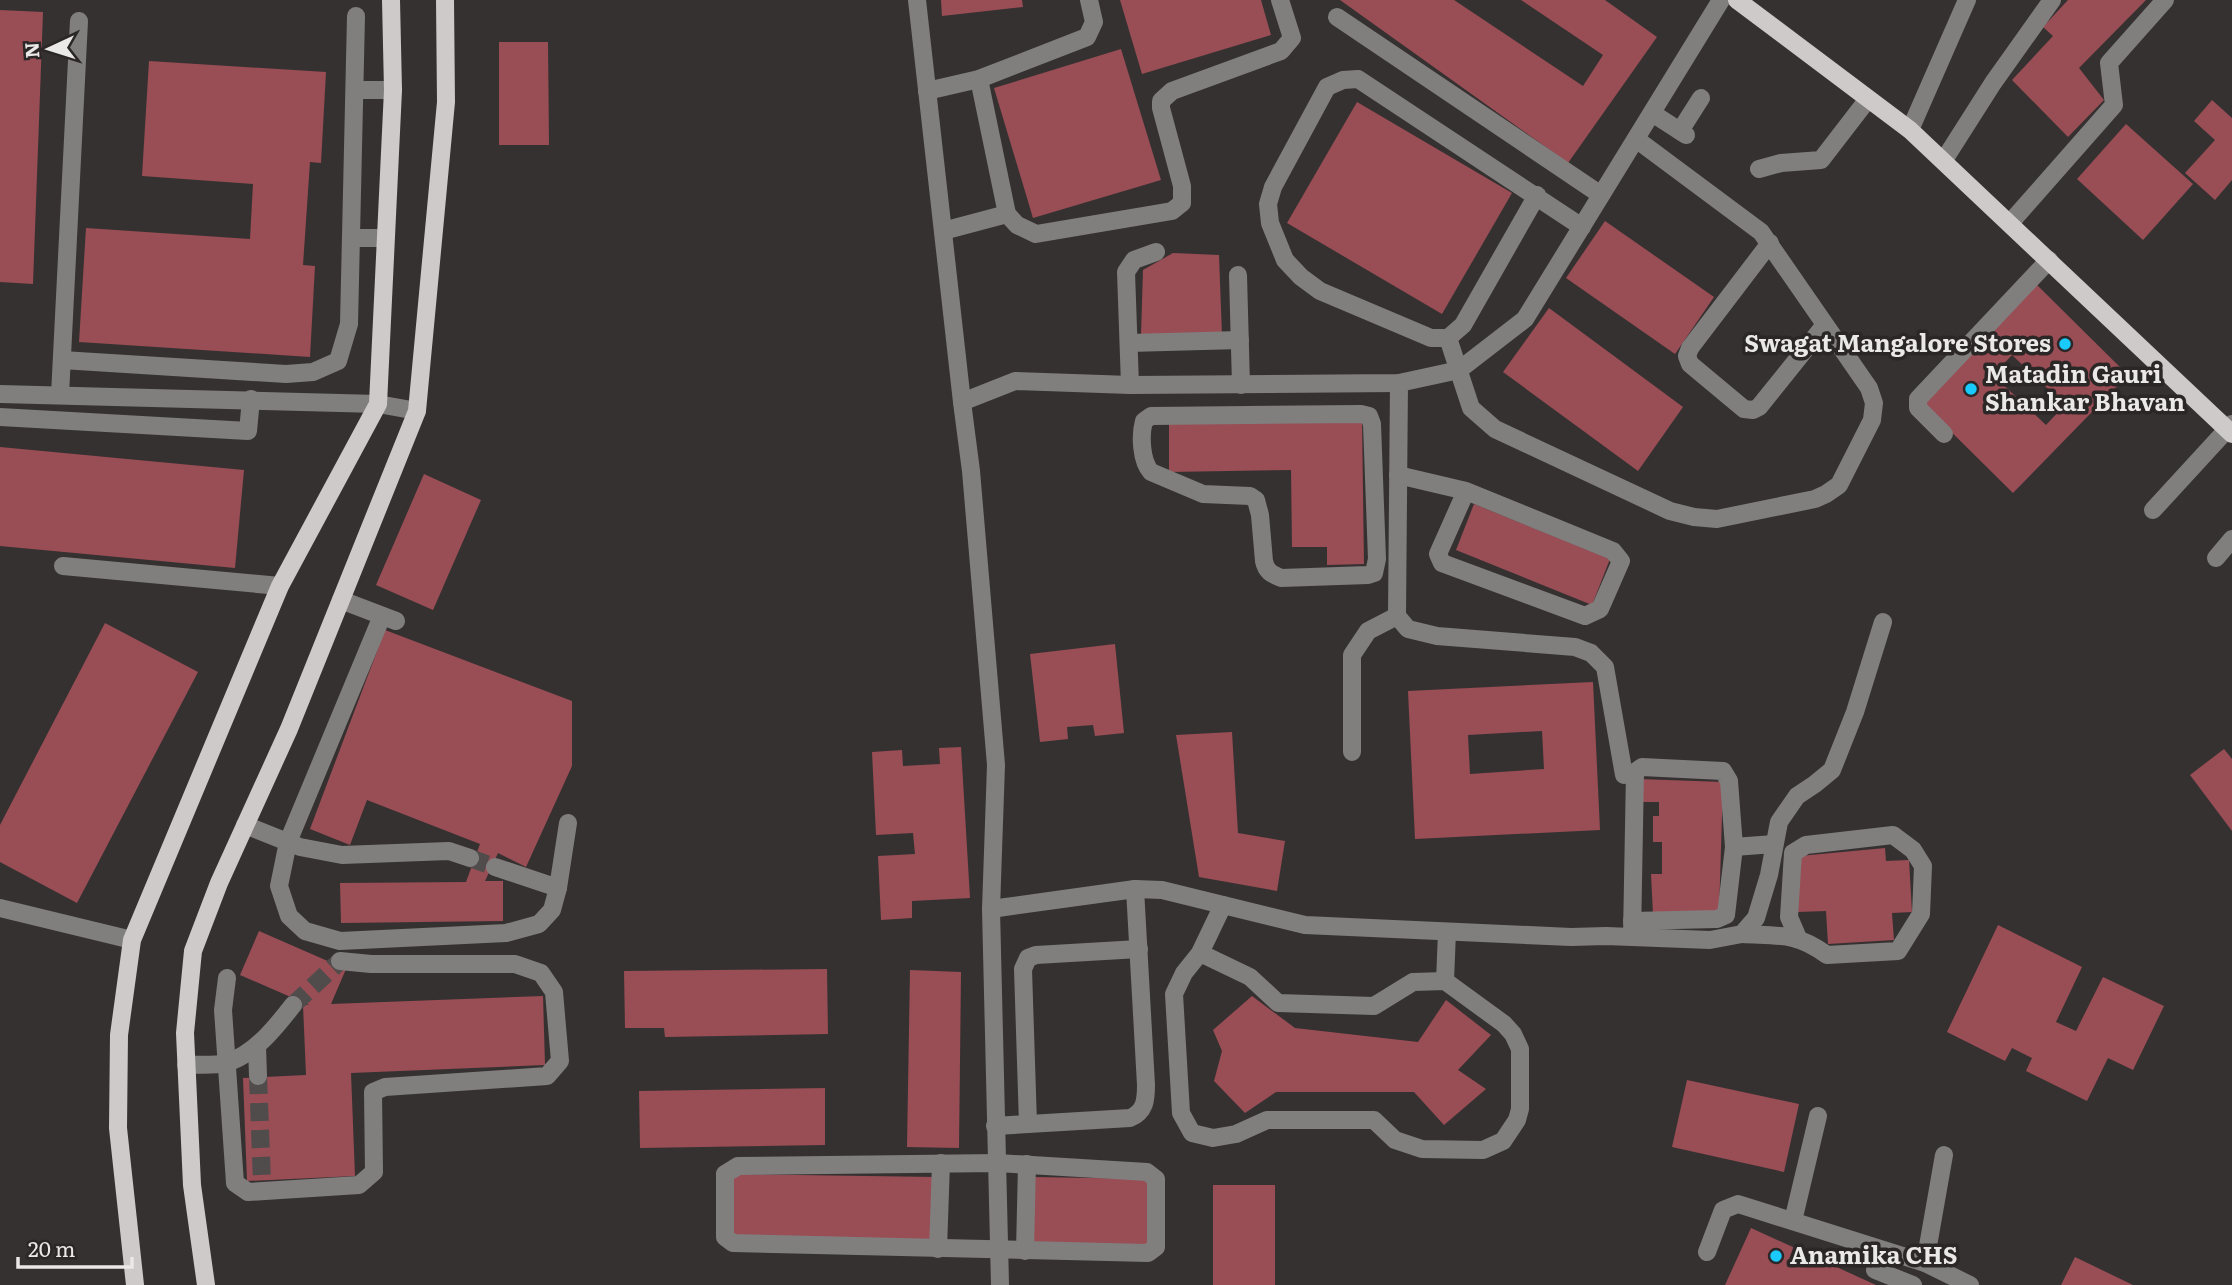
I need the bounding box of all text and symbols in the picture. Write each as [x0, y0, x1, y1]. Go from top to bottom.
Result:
north arrow [14, 14, 84, 84]
text: N [17, 41, 46, 59]
place label: Swagat Mangalore Stores [1744, 324, 2051, 359]
marker: Swagat Mangalore Stores [2057, 336, 2073, 352]
place label: Matadin Gauri Shankar Bhavan [1985, 355, 2185, 418]
marker: Matadin Gauri Shankar Bhavan [1963, 381, 1979, 397]
scale bar [18, 1226, 131, 1270]
text: 20 m [28, 1232, 75, 1263]
place label: Anamika CHS [1790, 1236, 1957, 1271]
marker: Anamika CHS [1768, 1248, 1784, 1264]

